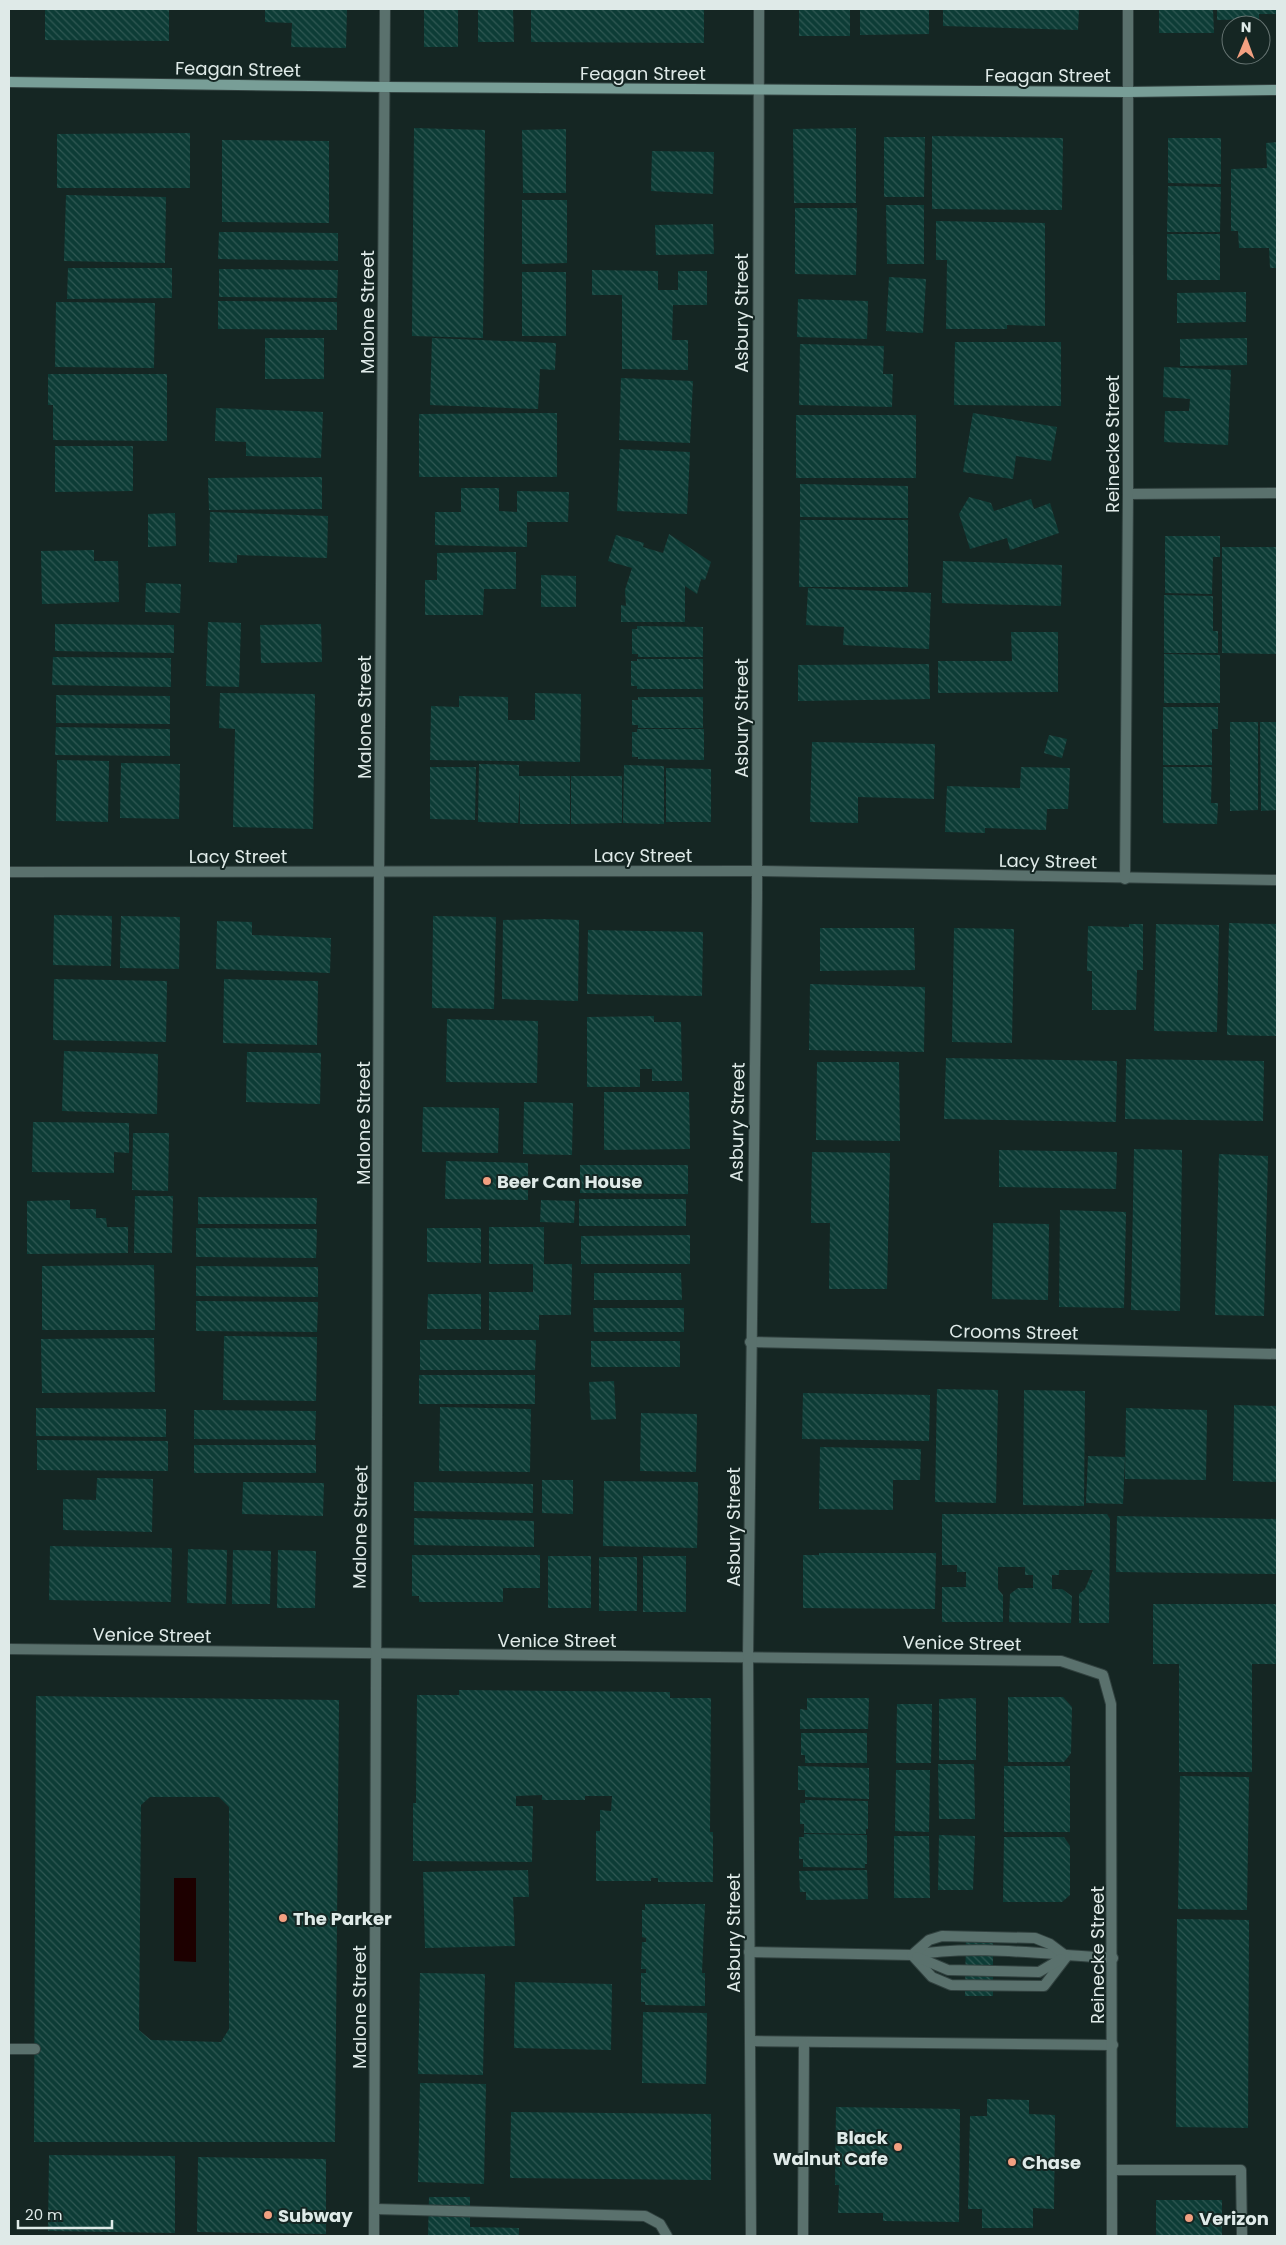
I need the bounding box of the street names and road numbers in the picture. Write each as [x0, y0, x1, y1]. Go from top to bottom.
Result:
street label: Feagan Street [175, 55, 301, 83]
street label: Feagan Street [580, 61, 706, 86]
street label: Feagan Street [985, 63, 1111, 88]
street label: Malone Street [355, 250, 380, 374]
street label: Asbury Street [729, 253, 754, 373]
street label: Reinecke Street [1100, 375, 1125, 513]
street label: Malone Street [352, 655, 377, 779]
street label: Asbury Street [729, 658, 754, 778]
street label: Lacy Street [594, 843, 692, 868]
street label: Lacy Street [189, 844, 287, 869]
street label: Lacy Street [999, 848, 1097, 874]
street label: Malone Street [351, 1061, 376, 1185]
street label: Asbury Street [723, 1062, 751, 1182]
street label: Crooms Street [949, 1318, 1079, 1346]
street label: Malone Street [346, 1465, 374, 1589]
street label: Asbury Street [721, 1467, 746, 1587]
street label: Venice Street [92, 1621, 212, 1649]
street label: Venice Street [498, 1628, 616, 1653]
street label: Venice Street [902, 1629, 1022, 1657]
street label: Asbury Street [721, 1873, 746, 1993]
street label: Reinecke Street [1085, 1886, 1110, 2024]
street label: Malone Street [347, 1945, 372, 2069]

